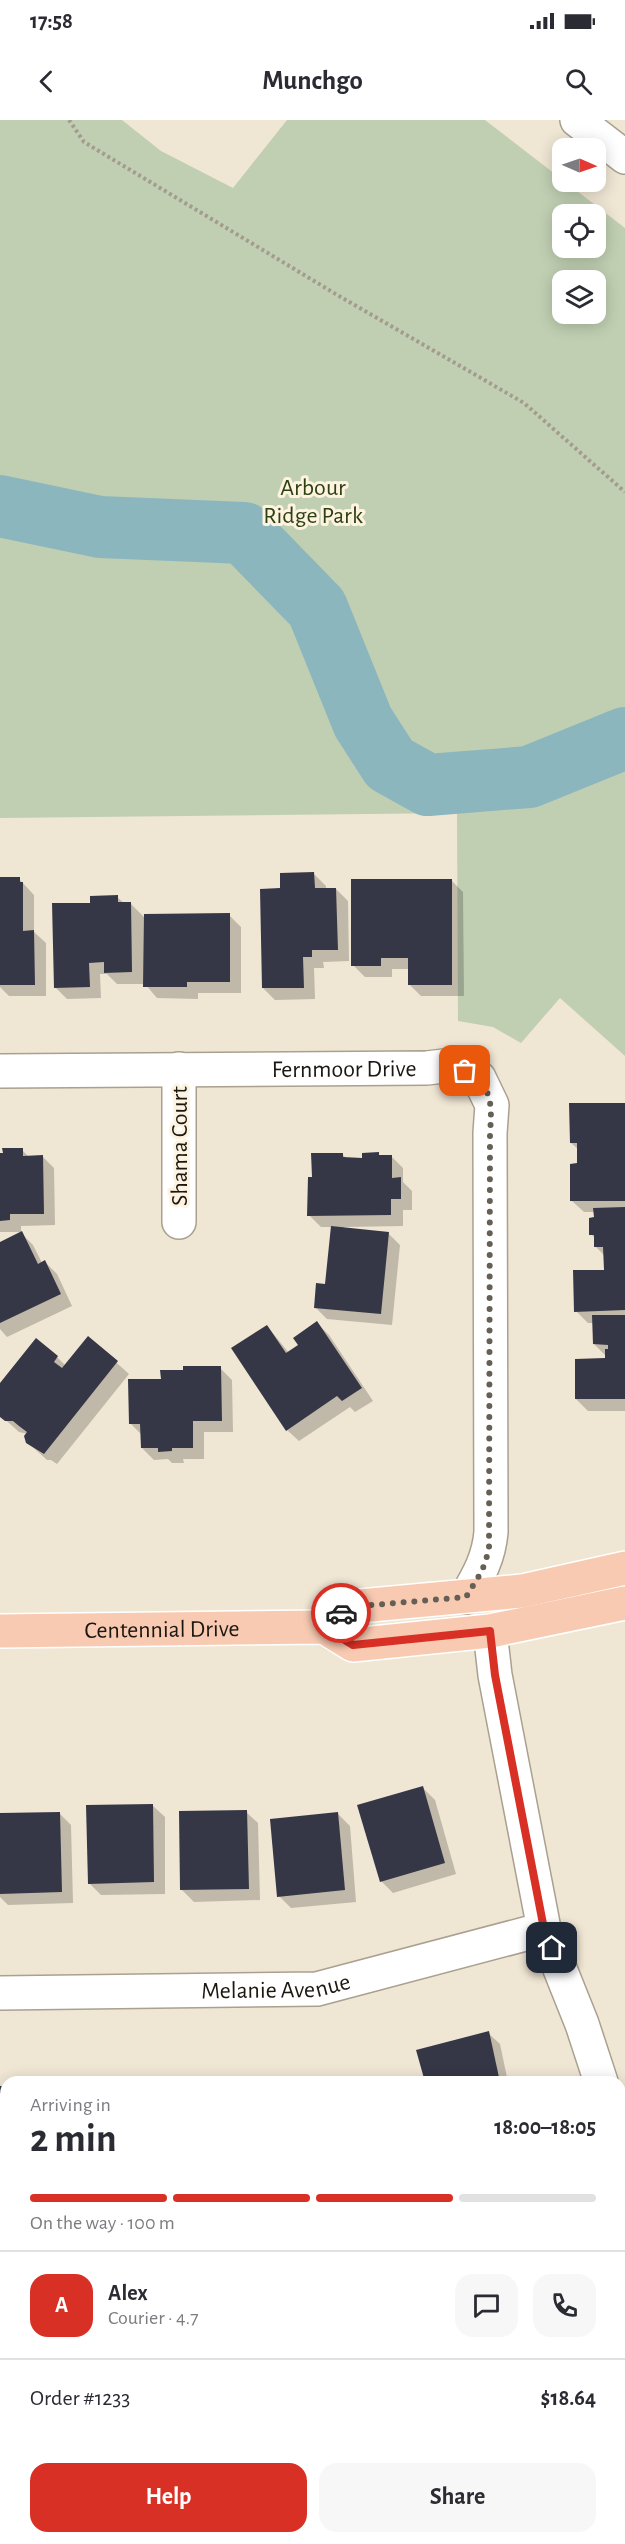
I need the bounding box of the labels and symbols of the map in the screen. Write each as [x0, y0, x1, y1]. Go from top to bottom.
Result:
north arrow [552, 138, 606, 192]
park label: Arbour Ridge Park [263, 476, 363, 528]
pin [439, 1045, 490, 1096]
street label: Fernmoor Drive [272, 1057, 416, 1082]
street label: Shama Court [168, 1086, 192, 1206]
courier [311, 1583, 371, 1643]
street label: Centennial Drive [84, 1617, 240, 1643]
pin [526, 1922, 577, 1973]
street label: Melanie Avenue [201, 1970, 353, 2003]

